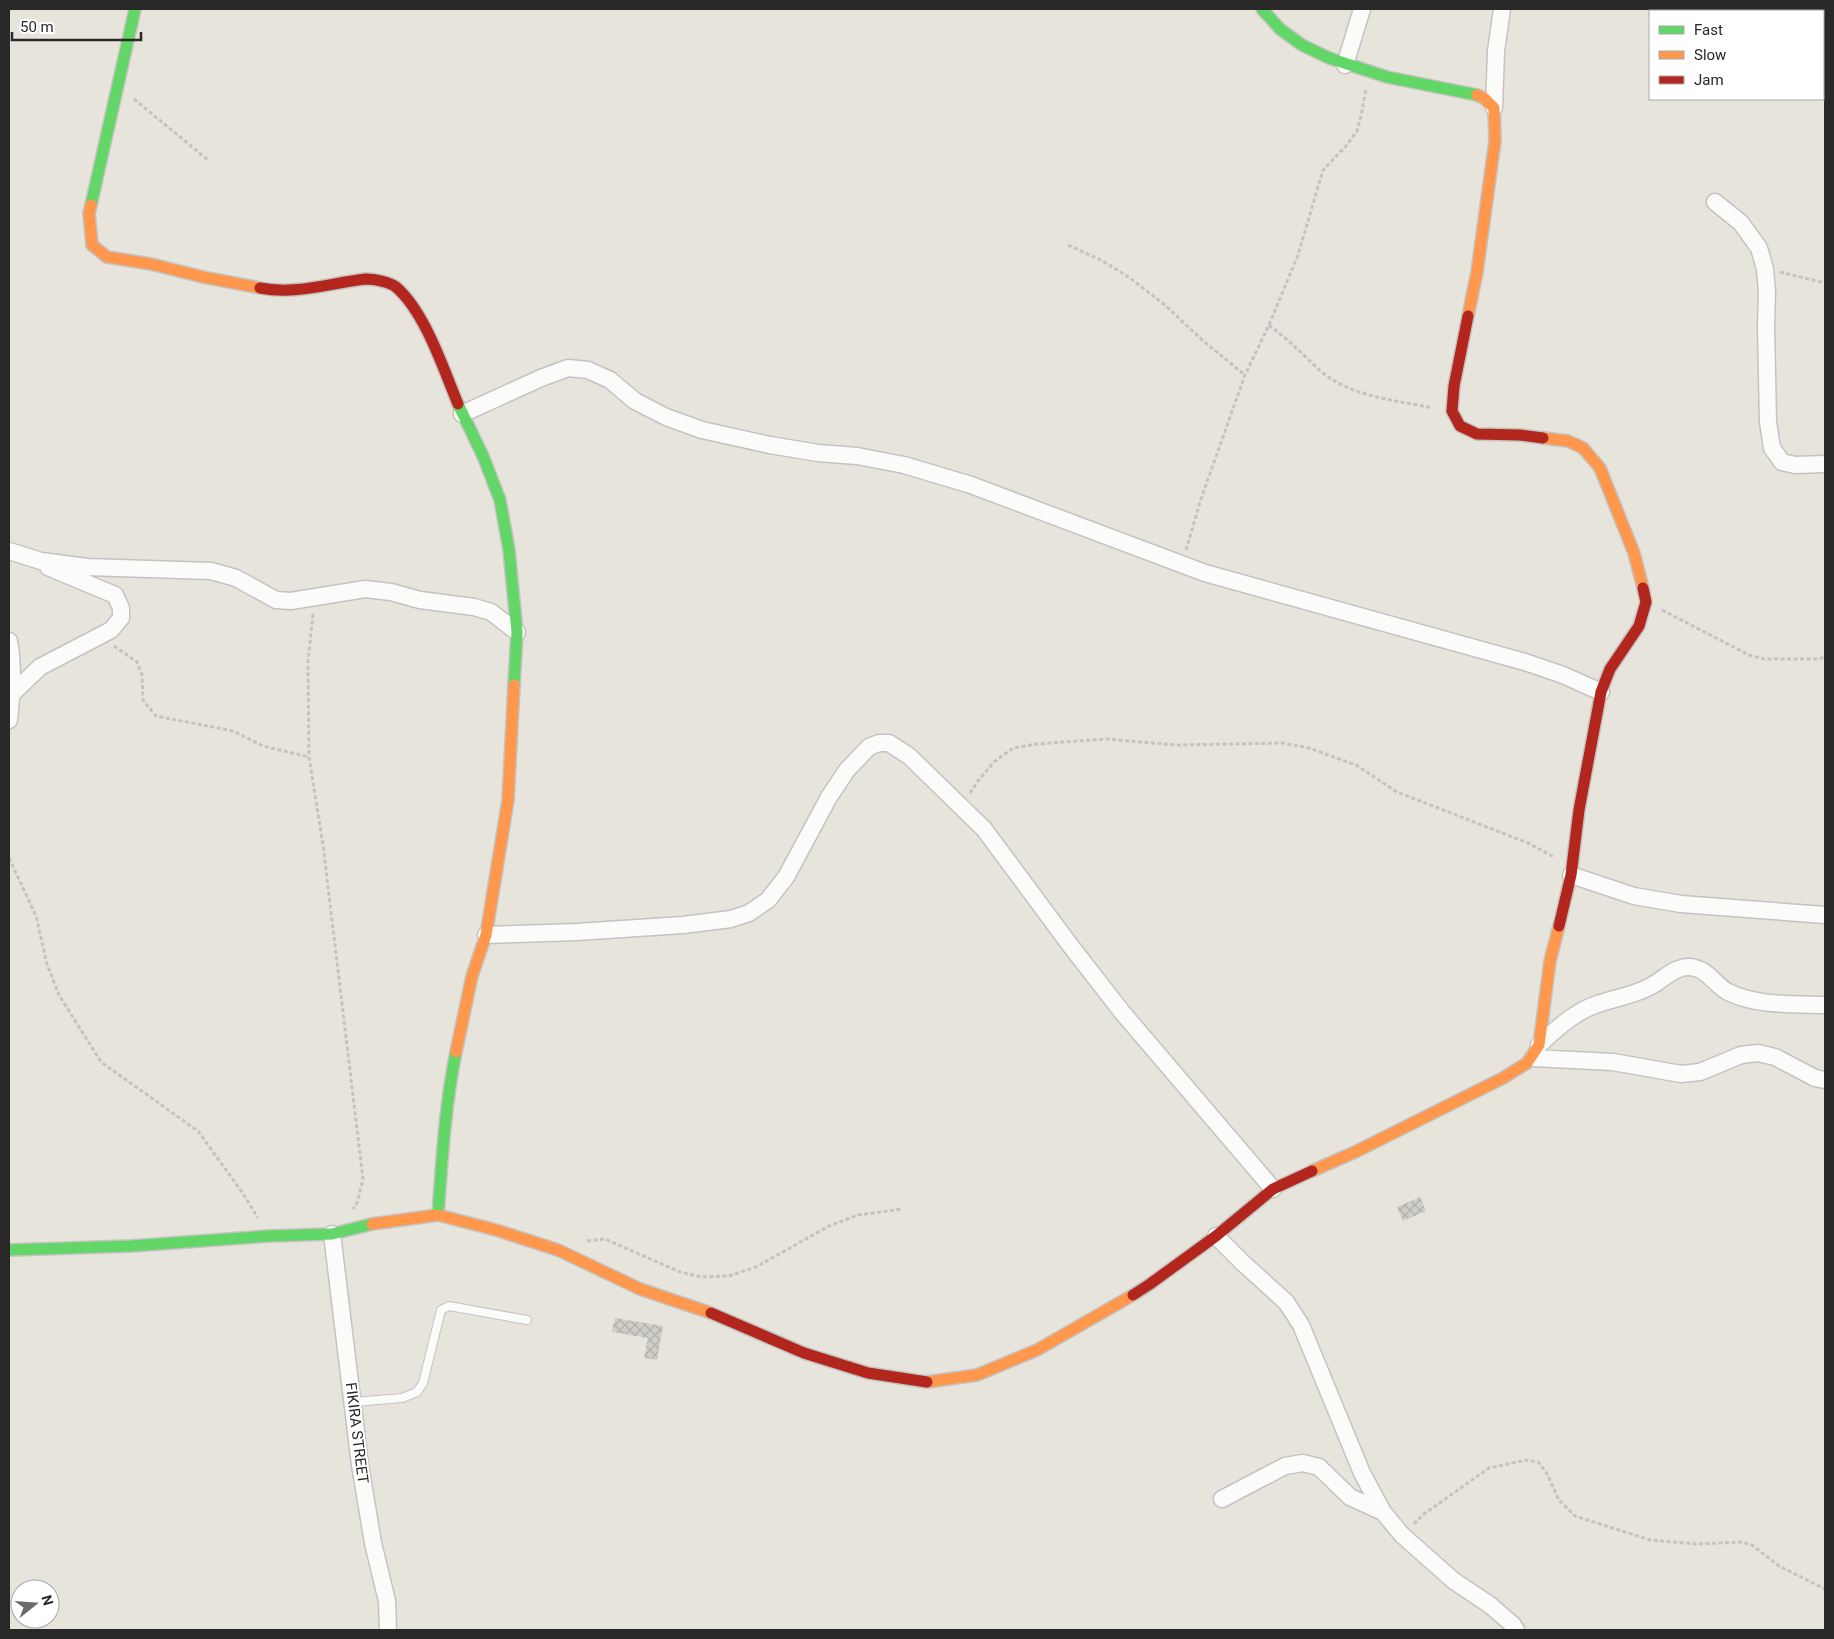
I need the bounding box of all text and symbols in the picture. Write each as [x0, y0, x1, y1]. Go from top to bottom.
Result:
scale bar [12, 10, 141, 42]
legend [1649, 10, 1824, 100]
text: 50 m [20, 18, 54, 36]
text: Fast [1694, 21, 1723, 39]
text: Slow [1694, 46, 1726, 64]
text: Jam [1694, 71, 1724, 89]
street label: FIKIRA STREET [342, 1381, 372, 1485]
north arrow [10, 1579, 60, 1629]
text: N [38, 1593, 57, 1607]

